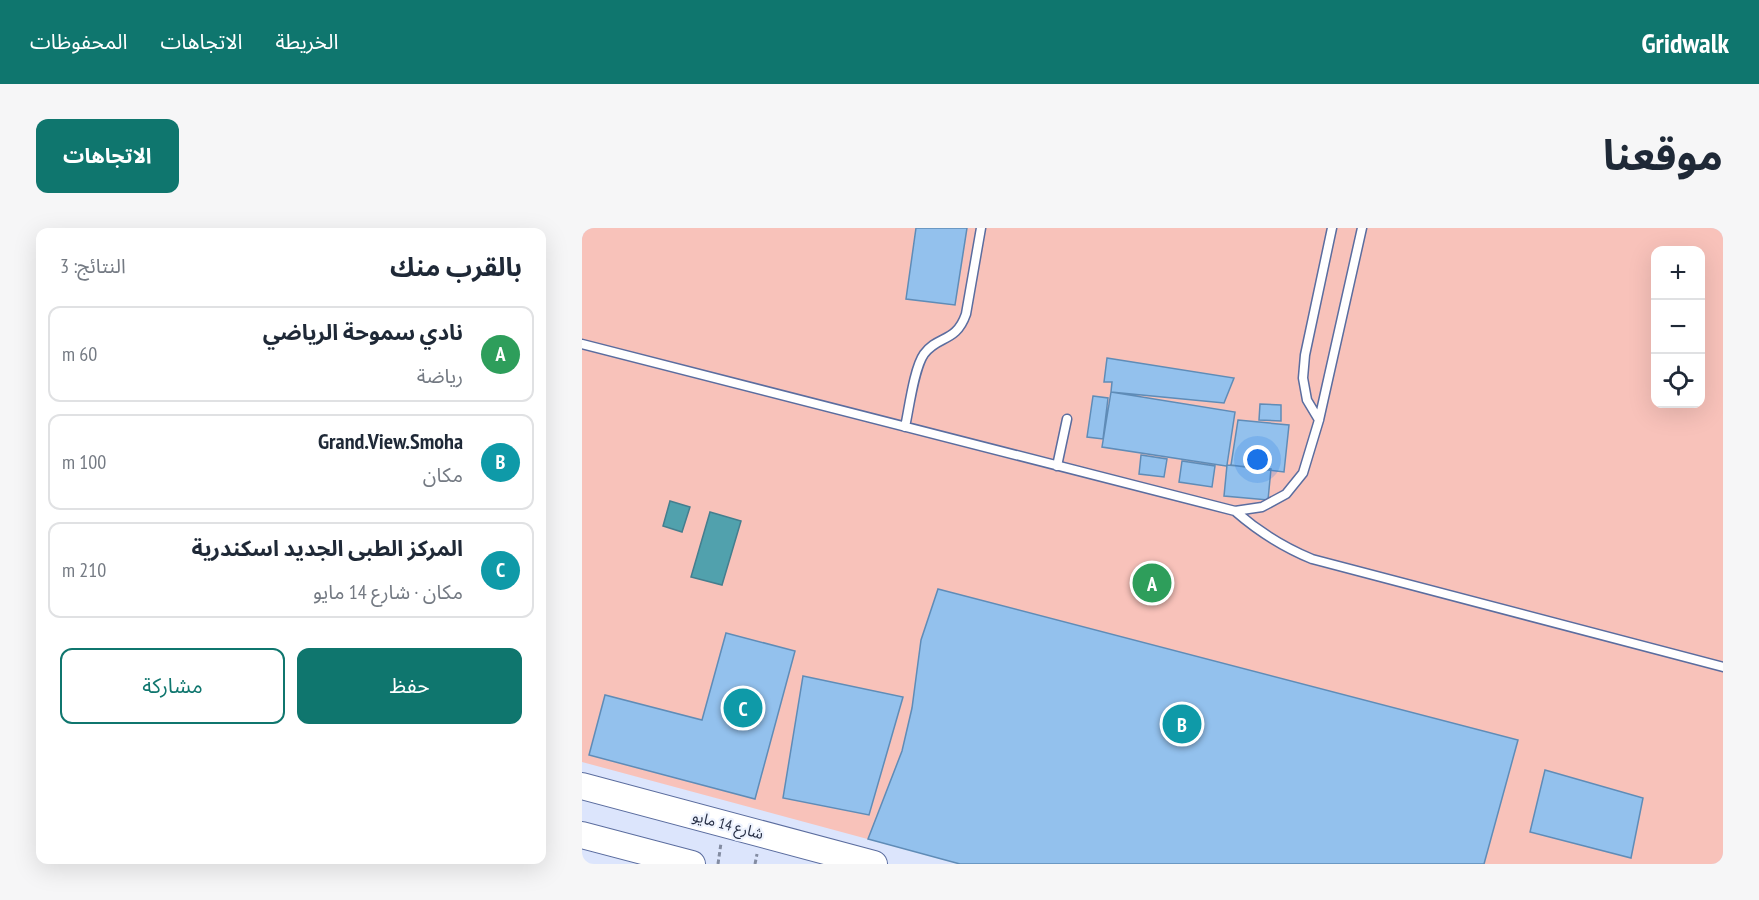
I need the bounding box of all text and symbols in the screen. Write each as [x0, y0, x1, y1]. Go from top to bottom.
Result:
text: Gridwalk [1641, 24, 1729, 61]
text: المحفوظات [30, 28, 127, 55]
text: الاتجاهات [160, 28, 242, 55]
text: الخريطة [275, 28, 338, 55]
button: الاتجاهات [36, 119, 179, 193]
text: موقعنا [1603, 127, 1723, 182]
map controls [1651, 246, 1705, 408]
button: + [1651, 246, 1705, 300]
text: بالقرب منك [390, 250, 522, 283]
text: النتائج: 3 [60, 253, 126, 279]
button: − [1651, 300, 1705, 354]
text: نادي سموحة الرياضي [263, 318, 463, 346]
text: 60 m [62, 341, 97, 367]
text: A [495, 341, 506, 367]
button: locate [1651, 354, 1705, 408]
text: رياضة [417, 363, 463, 389]
text: Grand.View.Smoha [318, 427, 463, 455]
your location [1243, 445, 1272, 474]
text: 100 m [62, 449, 106, 475]
text: B [496, 449, 505, 475]
text: مكان [423, 462, 463, 488]
text: المركز الطبى الجديد اسكندرية [191, 534, 463, 562]
text: 210 m [62, 557, 106, 583]
text: C [496, 557, 505, 583]
pin: A [1132, 560, 1172, 606]
text: مكان · شارع 14 مايو [313, 579, 463, 605]
button: مشاركة [60, 648, 285, 724]
button: حفظ [297, 648, 522, 724]
pin: C [724, 686, 762, 730]
pin: B [1162, 702, 1202, 746]
street label: شارع 14 مايو [690, 806, 766, 846]

